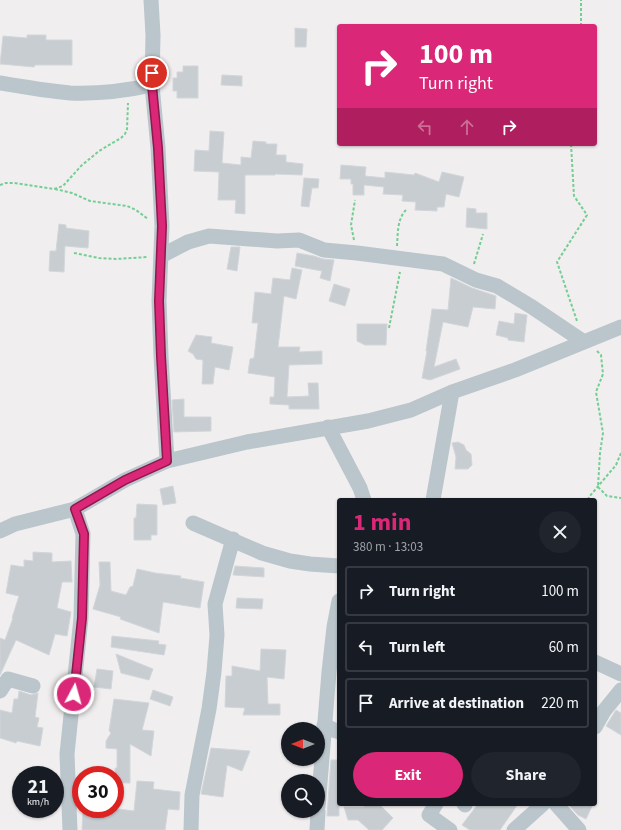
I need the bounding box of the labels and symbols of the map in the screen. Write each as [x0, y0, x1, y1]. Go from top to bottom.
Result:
pin [135, 56, 169, 90]
position arrow [53, 673, 95, 715]
north arrow [281, 722, 325, 766]
speed limit sign: 30 [72, 766, 124, 818]

